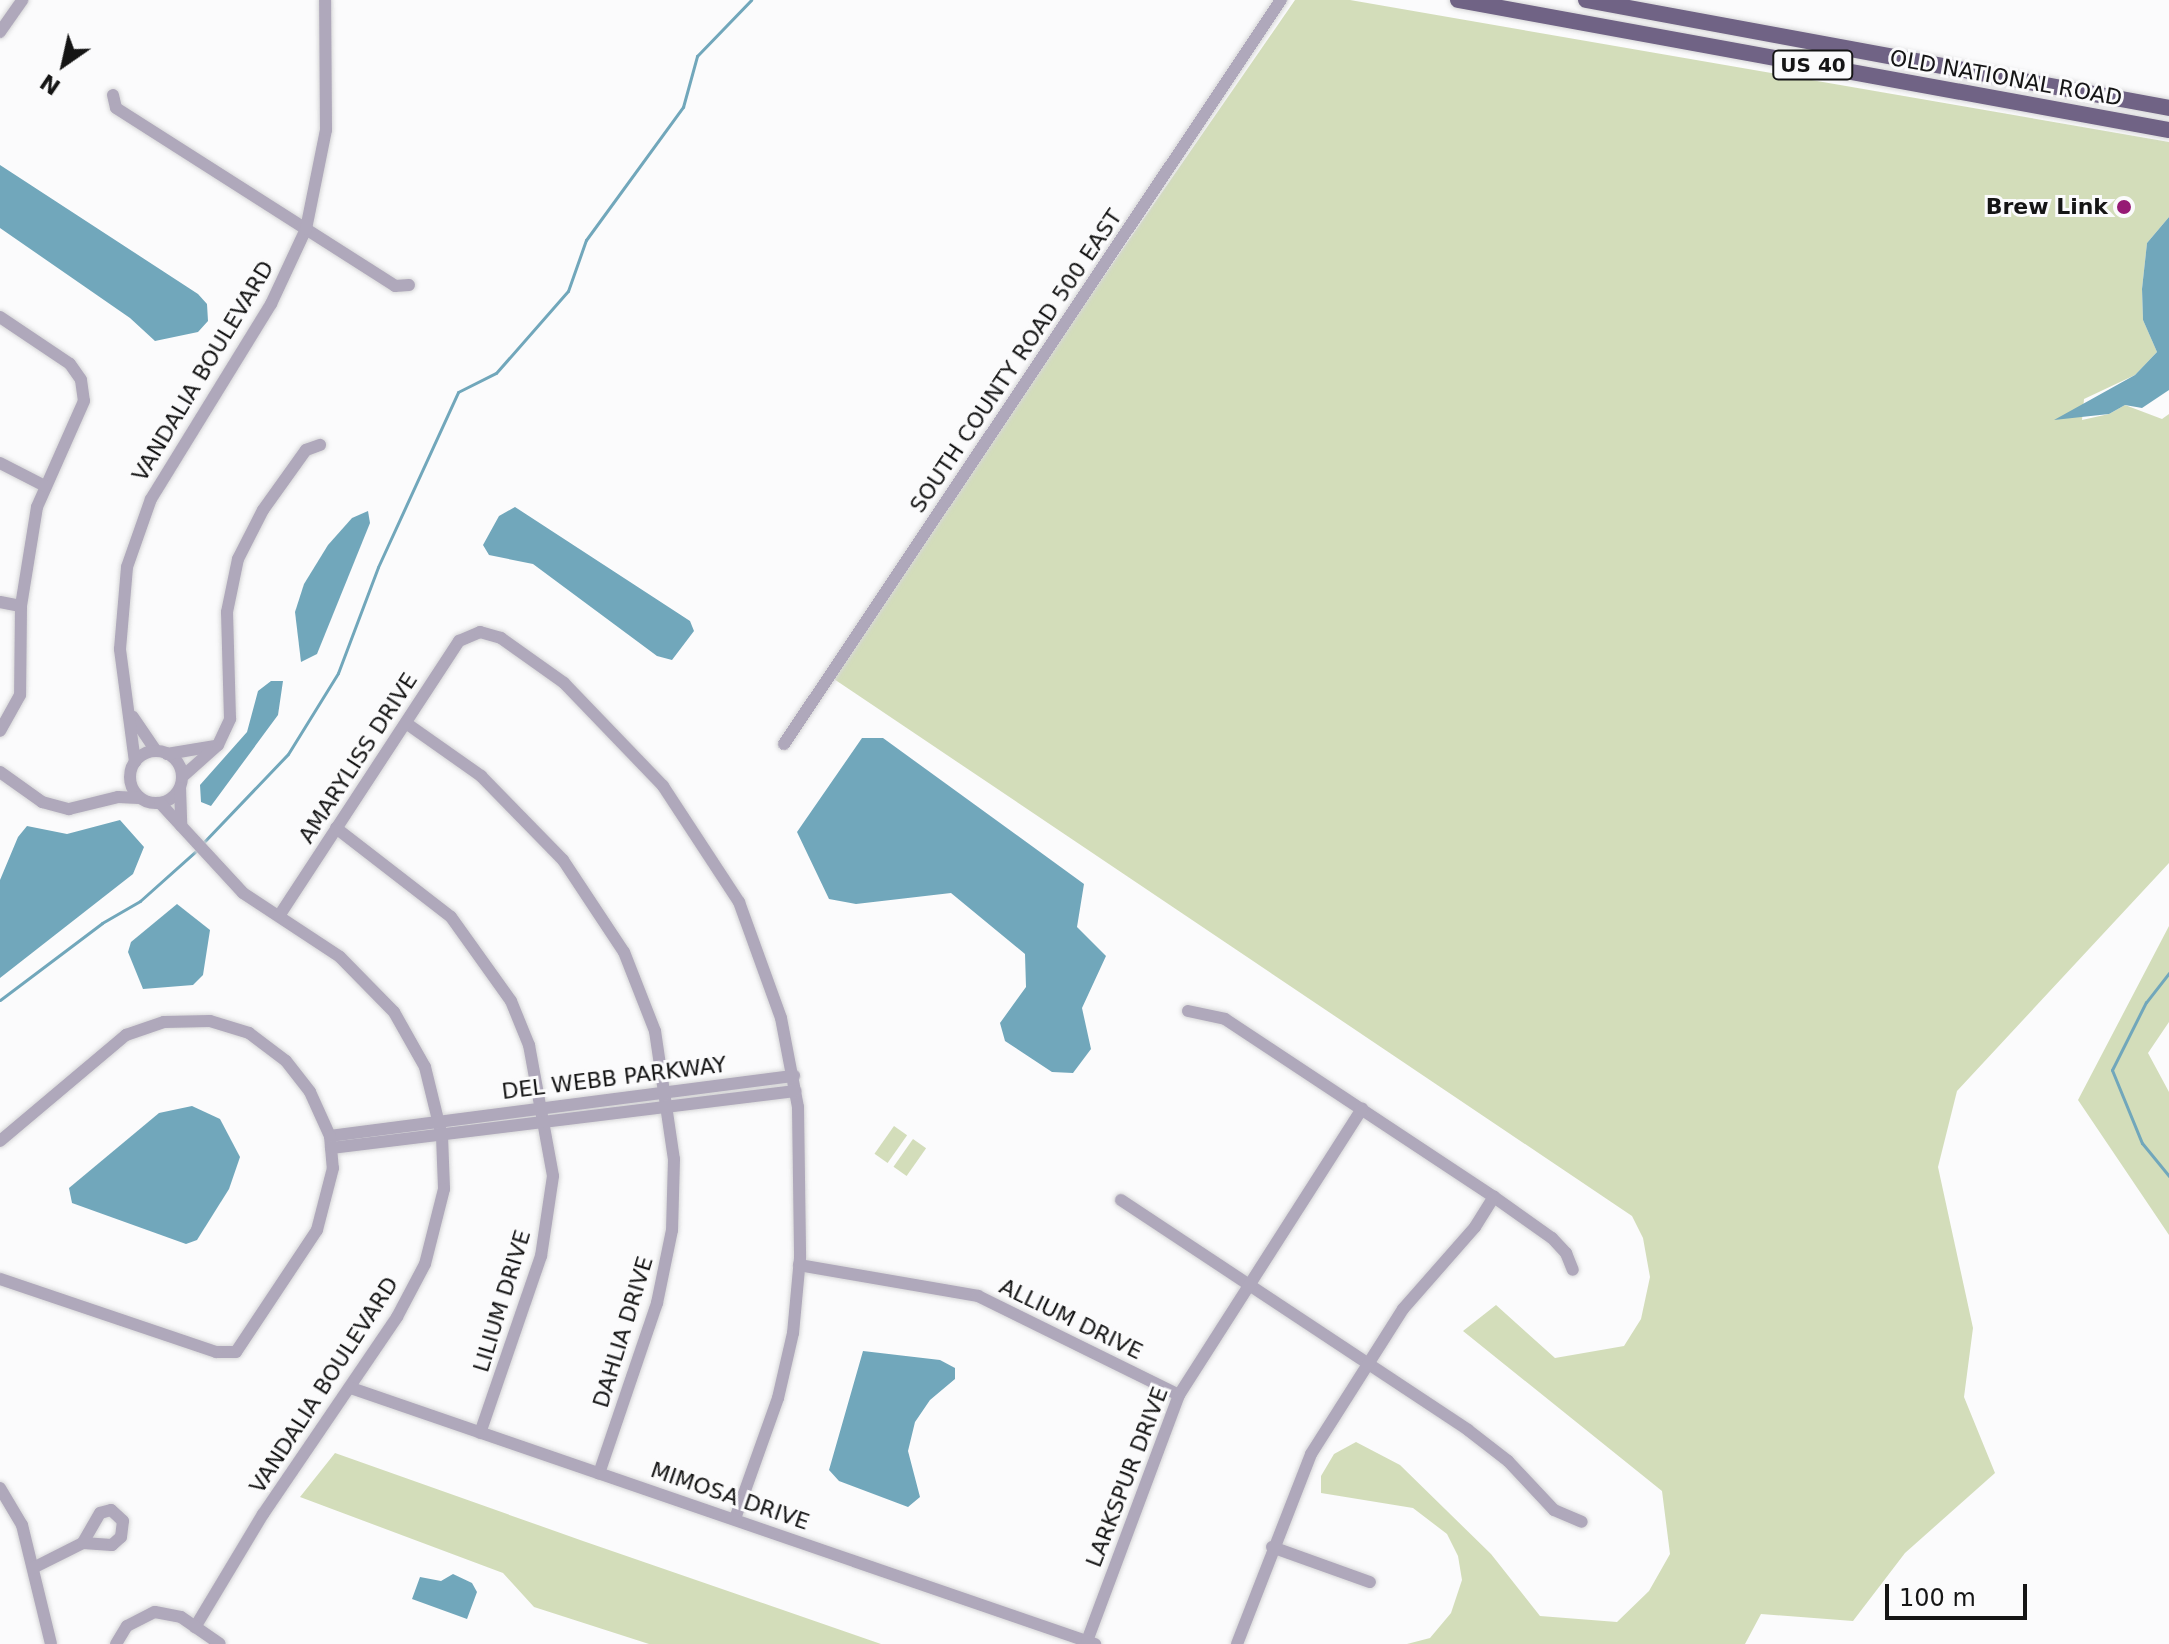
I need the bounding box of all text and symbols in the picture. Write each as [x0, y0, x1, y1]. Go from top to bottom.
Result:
north arrow [24, 24, 104, 104]
street label: OLD NATIONAL ROAD [1888, 45, 2124, 111]
road number: US 40 [1771, 49, 1855, 81]
text: N [36, 69, 65, 100]
place label: Brew Link [1986, 194, 2108, 220]
marker: Brew Link [2115, 198, 2133, 216]
street label: SOUTH COUNTY ROAD 500 EAST [904, 204, 1128, 518]
street label: VANDALIA BOULEVARD [127, 256, 279, 486]
street label: AMARYLISS DRIVE [293, 668, 423, 848]
street label: DEL WEBB PARKWAY [500, 1051, 728, 1105]
street label: LILIUM DRIVE [468, 1227, 536, 1375]
street label: DAHLIA DRIVE [587, 1253, 659, 1411]
street label: VANDALIA BOULEVARD [244, 1272, 404, 1498]
street label: ALLIUM DRIVE [995, 1273, 1147, 1365]
street label: LARKSPUR DRIVE [1080, 1383, 1174, 1571]
street label: MIMOSA DRIVE [647, 1457, 813, 1535]
scale bar [1889, 1568, 2031, 1618]
text: 100 m [1899, 1584, 1976, 1612]

